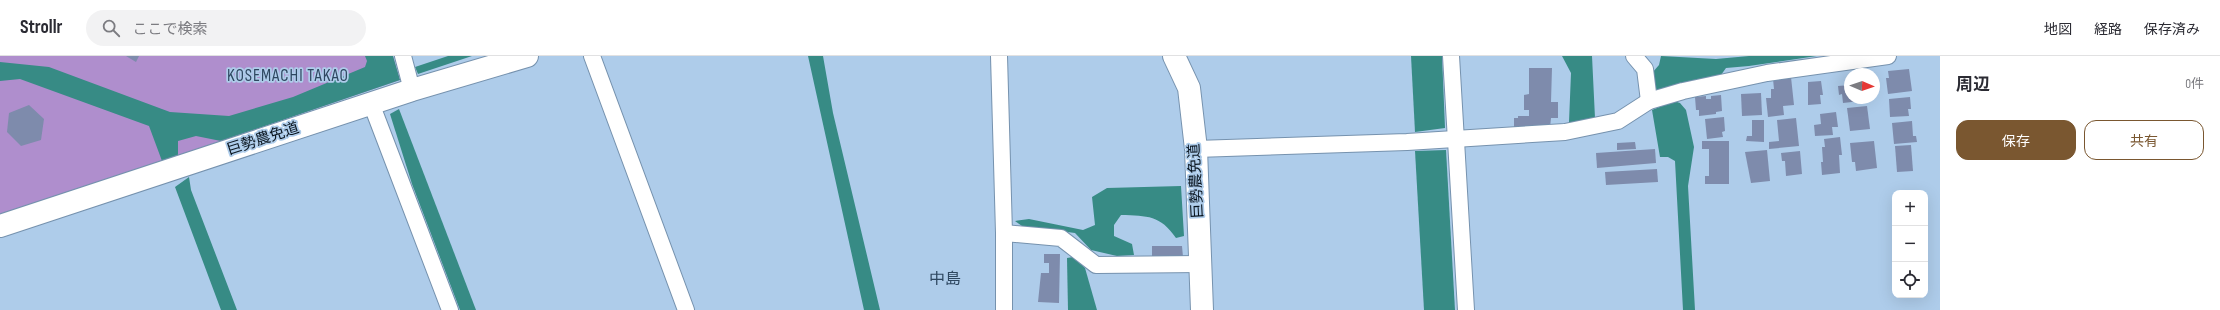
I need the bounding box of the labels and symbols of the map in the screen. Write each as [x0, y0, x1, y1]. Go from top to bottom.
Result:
district label: KOSEMACHI TAKAO [227, 66, 349, 86]
north arrow [1844, 68, 1880, 104]
street label: 巨勢農免道 [224, 118, 302, 160]
street label: 巨勢農免道 [1185, 143, 1207, 219]
district label: 中島 [929, 270, 961, 289]

